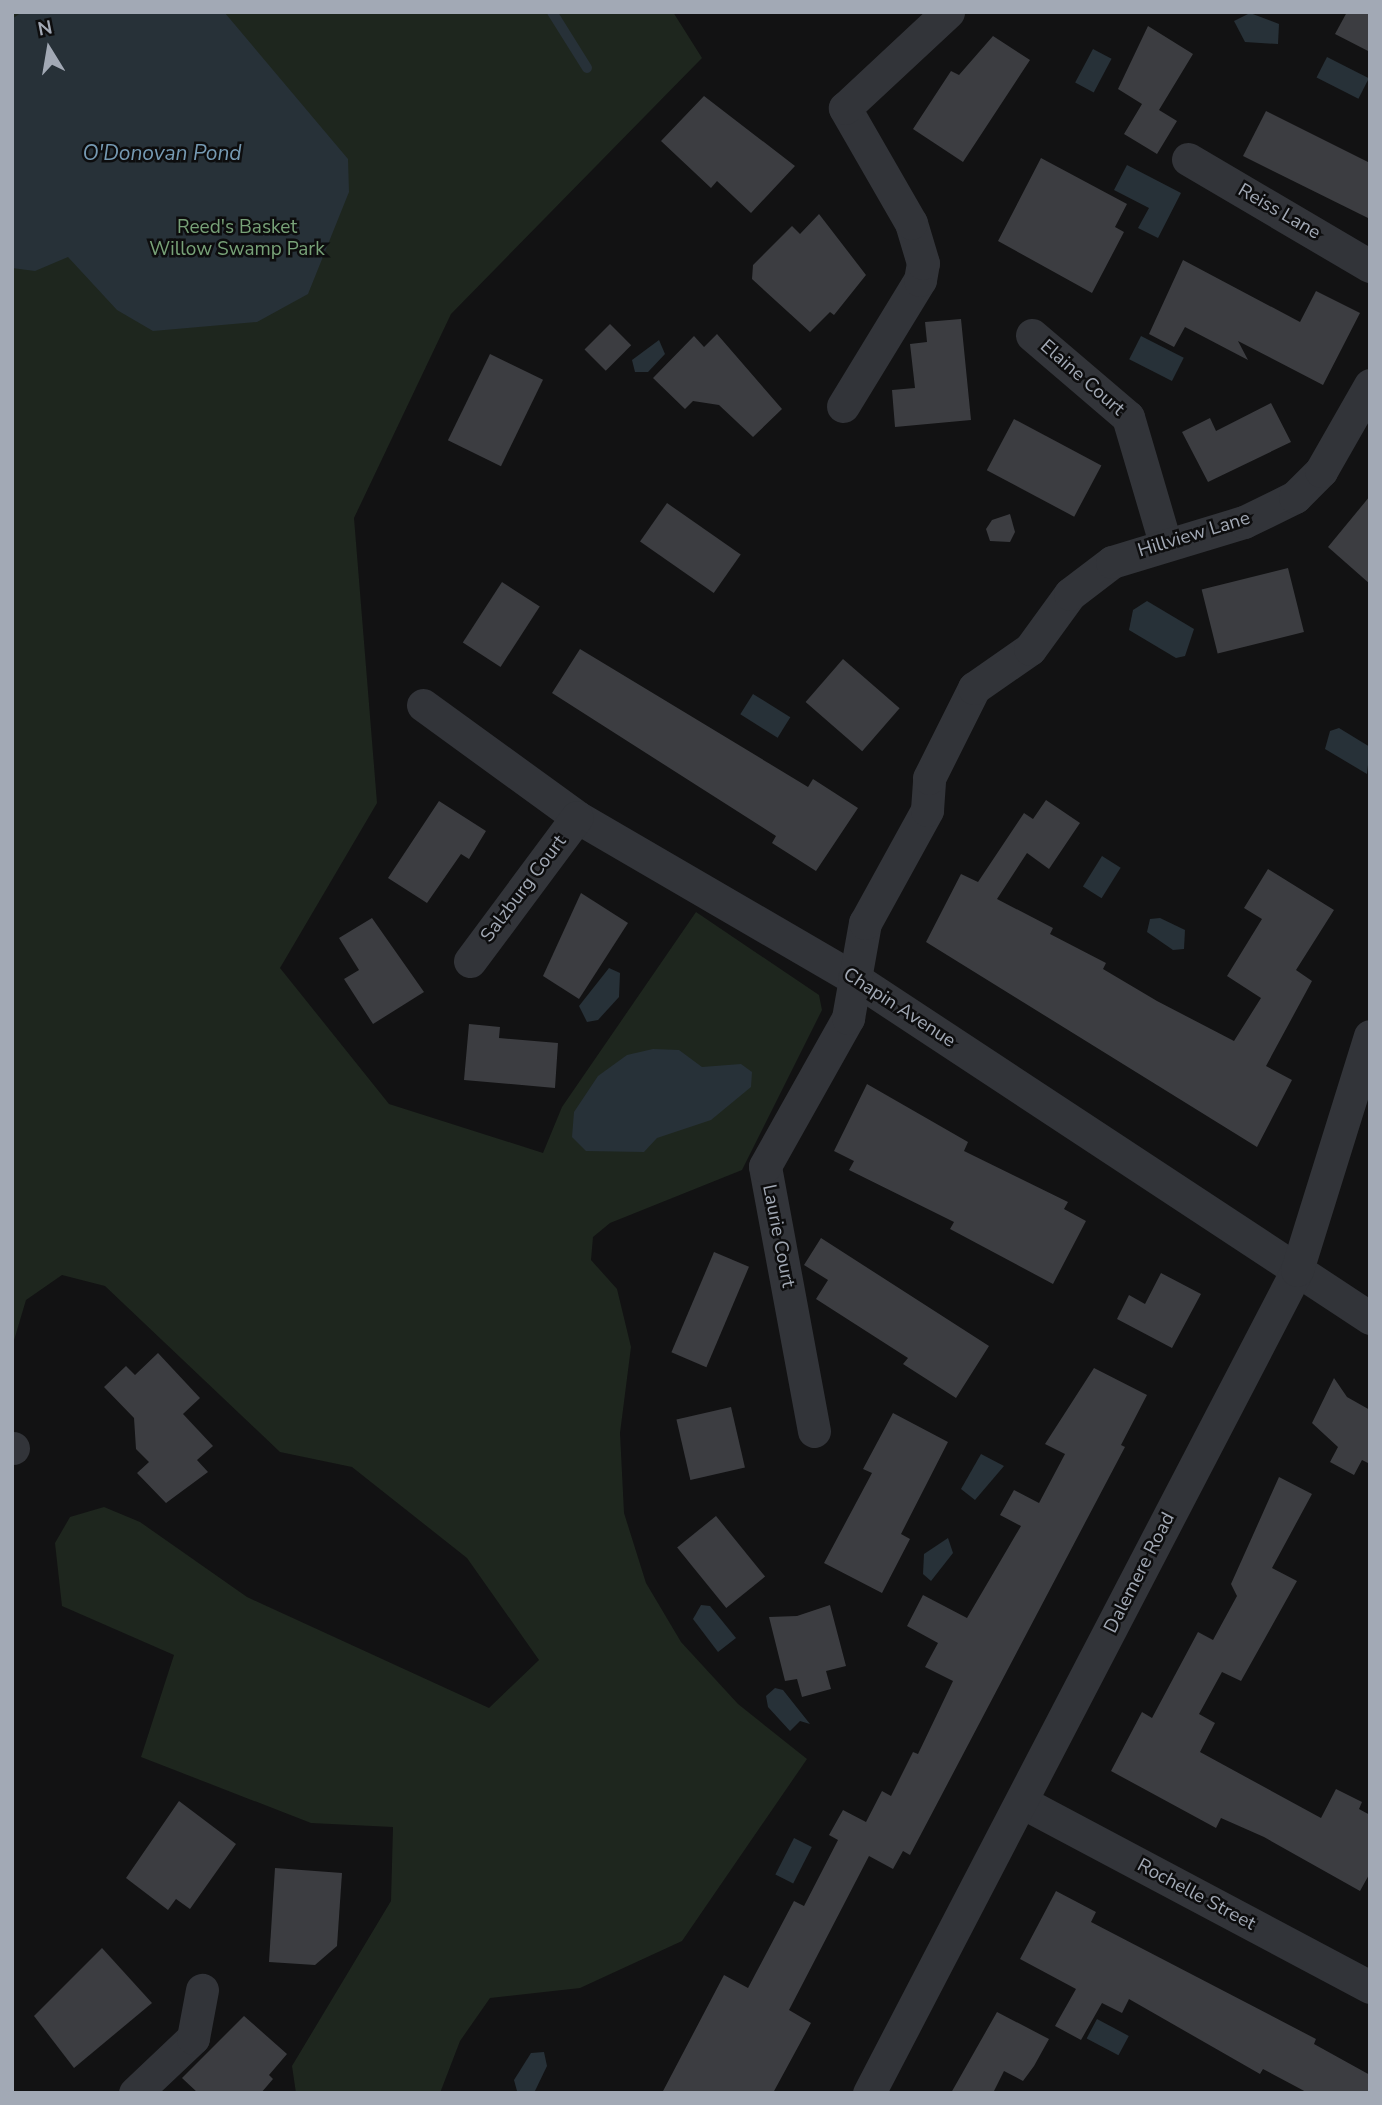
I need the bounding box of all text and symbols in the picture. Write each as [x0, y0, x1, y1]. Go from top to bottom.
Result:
north arrow [14, 14, 84, 84]
text: N [36, 14, 54, 43]
water label: O'Donovan Pond [82, 140, 242, 166]
street label: Reiss Lane [1234, 179, 1324, 245]
park label: Reed's Basket Willow Swamp Park [149, 217, 325, 261]
street label: Elaine Court [1035, 335, 1129, 421]
street label: Hillview Lane [1135, 507, 1253, 563]
street label: Salzburg Court [476, 831, 572, 947]
street label: Chapin Avenue [838, 963, 960, 1053]
street label: Laurie Court [757, 1183, 799, 1289]
street label: Dalemere Road [1100, 1509, 1180, 1637]
street label: Rochelle Street [1133, 1854, 1259, 1936]

